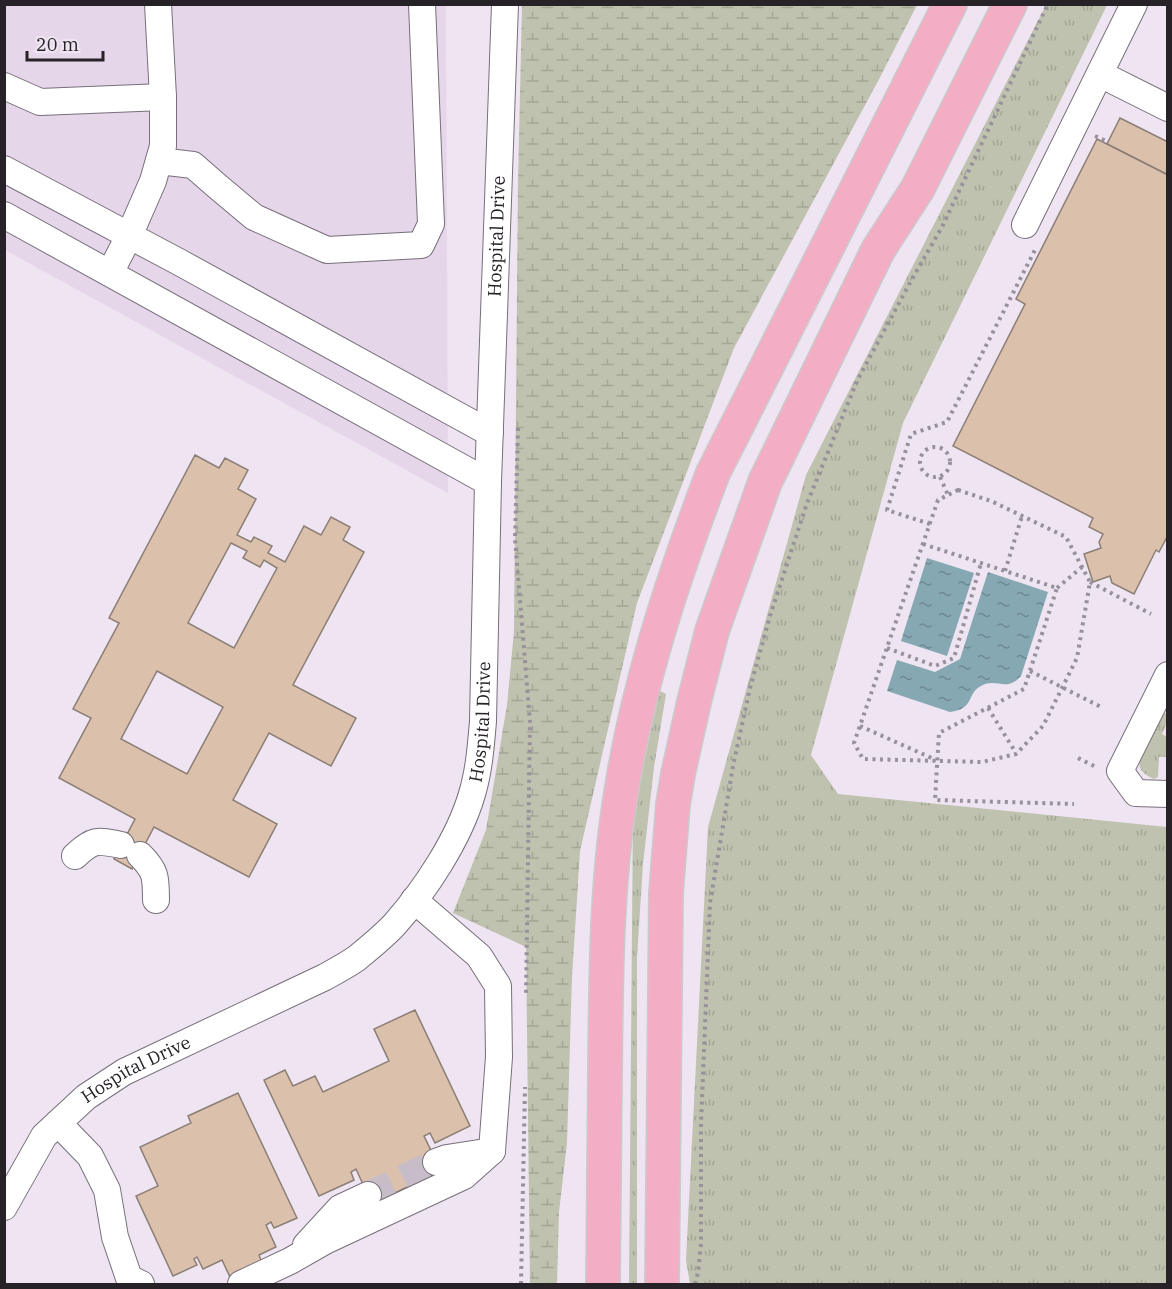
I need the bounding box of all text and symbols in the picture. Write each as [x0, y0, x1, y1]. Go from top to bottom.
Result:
scale bar [27, 24, 104, 62]
text: 20 m [36, 33, 79, 56]
street label: Hospital Drive [483, 175, 510, 297]
street label: Hospital Drive [464, 661, 495, 784]
street label: Hospital Drive [77, 1030, 194, 1108]

